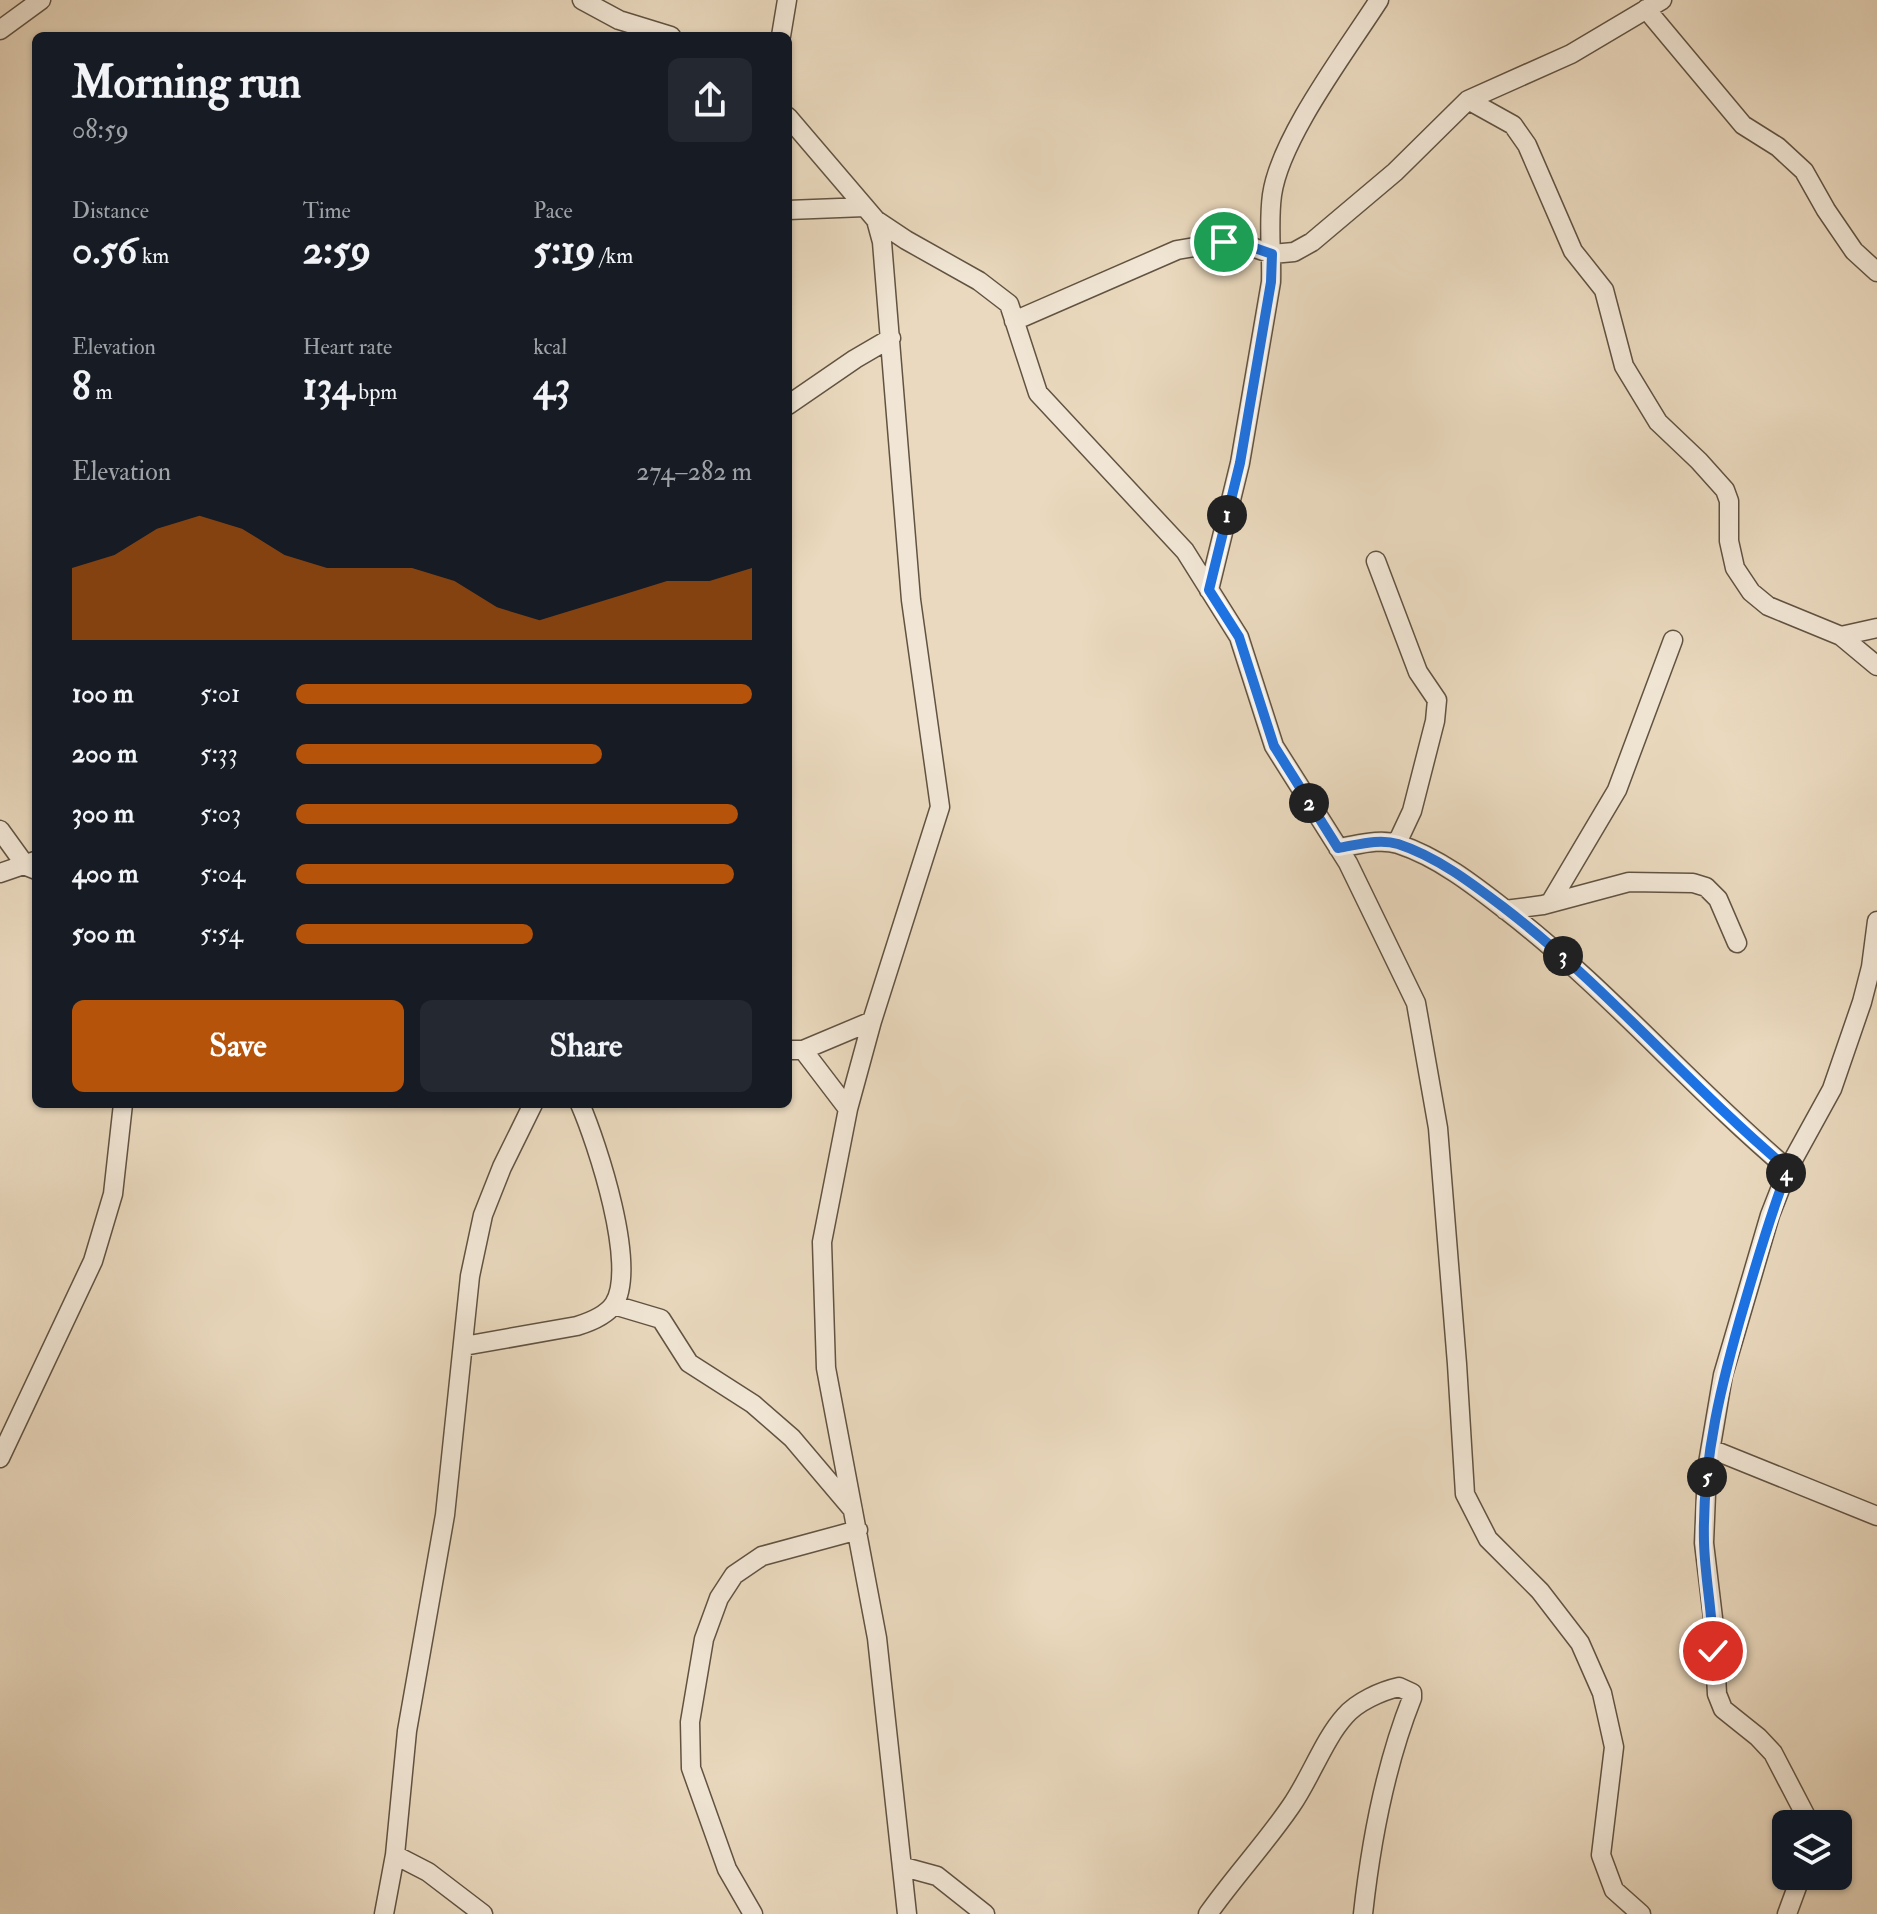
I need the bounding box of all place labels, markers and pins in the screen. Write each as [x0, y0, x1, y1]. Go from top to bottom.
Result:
pin [1190, 208, 1258, 276]
pin: 1 [1207, 495, 1247, 535]
pin: 2 [1289, 783, 1329, 823]
pin: 3 [1543, 936, 1583, 976]
pin: 4 [1766, 1153, 1806, 1193]
pin: 5 [1687, 1457, 1727, 1497]
pin [1679, 1617, 1747, 1685]

